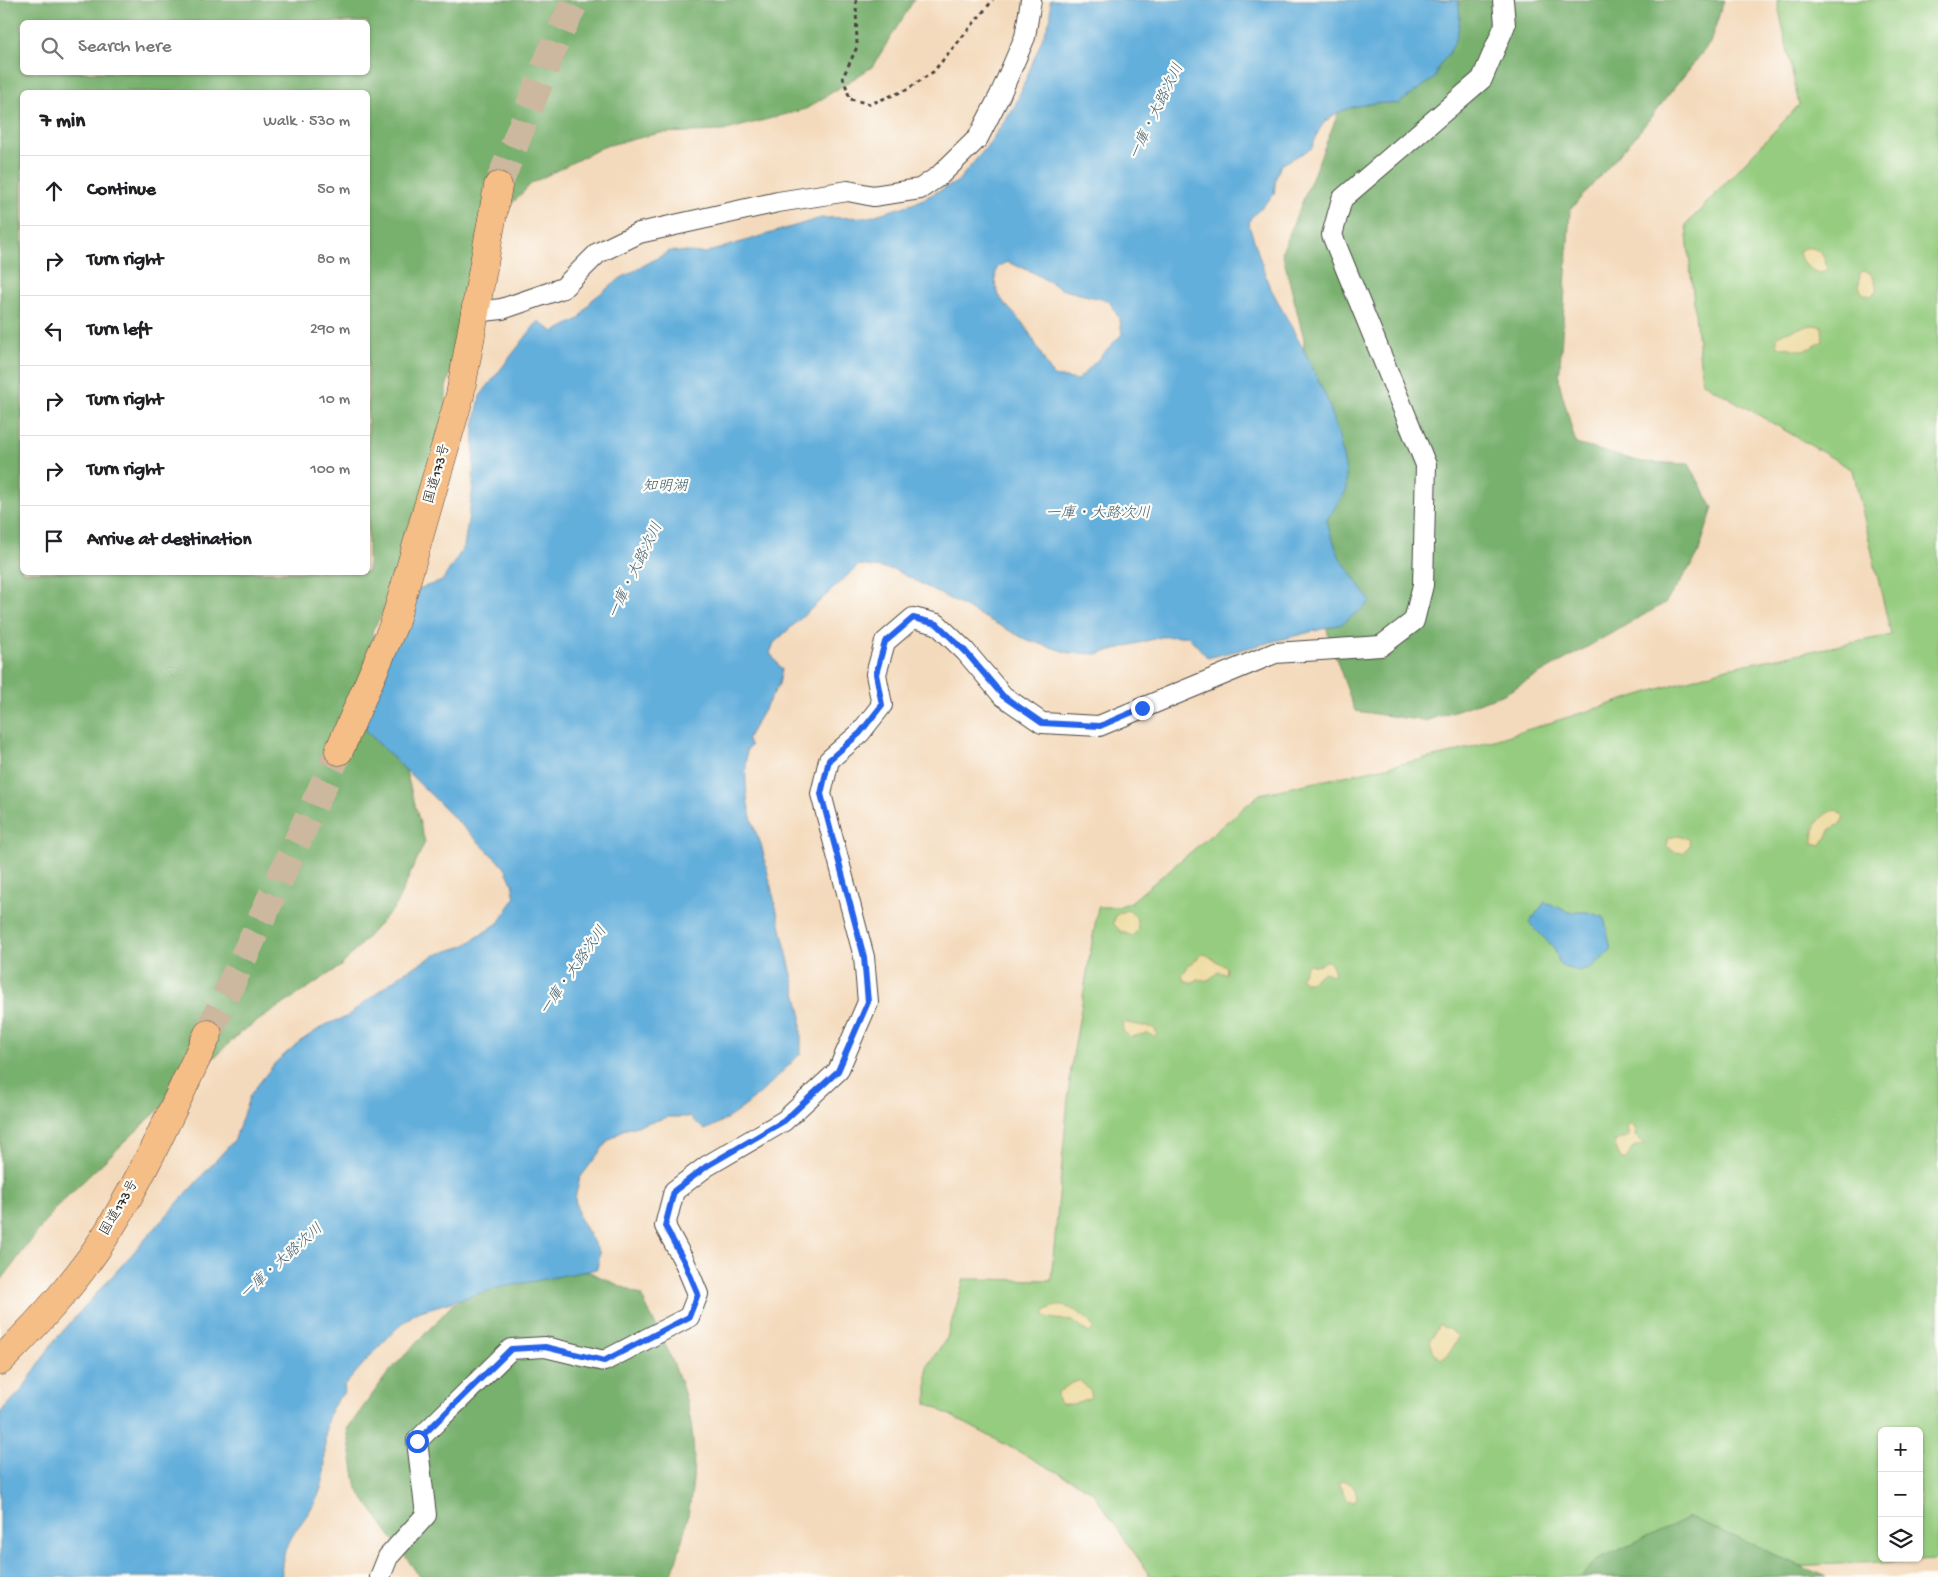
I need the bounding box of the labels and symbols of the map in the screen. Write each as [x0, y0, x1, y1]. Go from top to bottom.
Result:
water label: 一庫・大路次川 [1125, 60, 1188, 163]
street label: 国道173号 [421, 442, 455, 506]
water label: 知明湖 [642, 478, 689, 496]
water label: 一庫・大路次川 [1045, 504, 1151, 523]
water label: 一庫・大路次川 [604, 519, 667, 622]
route end [1131, 697, 1154, 720]
water label: 一庫・大路次川 [536, 922, 611, 1019]
street label: 国道173号 [97, 1177, 143, 1239]
water label: 一庫・大路次川 [236, 1219, 327, 1304]
route start [406, 1430, 429, 1453]

